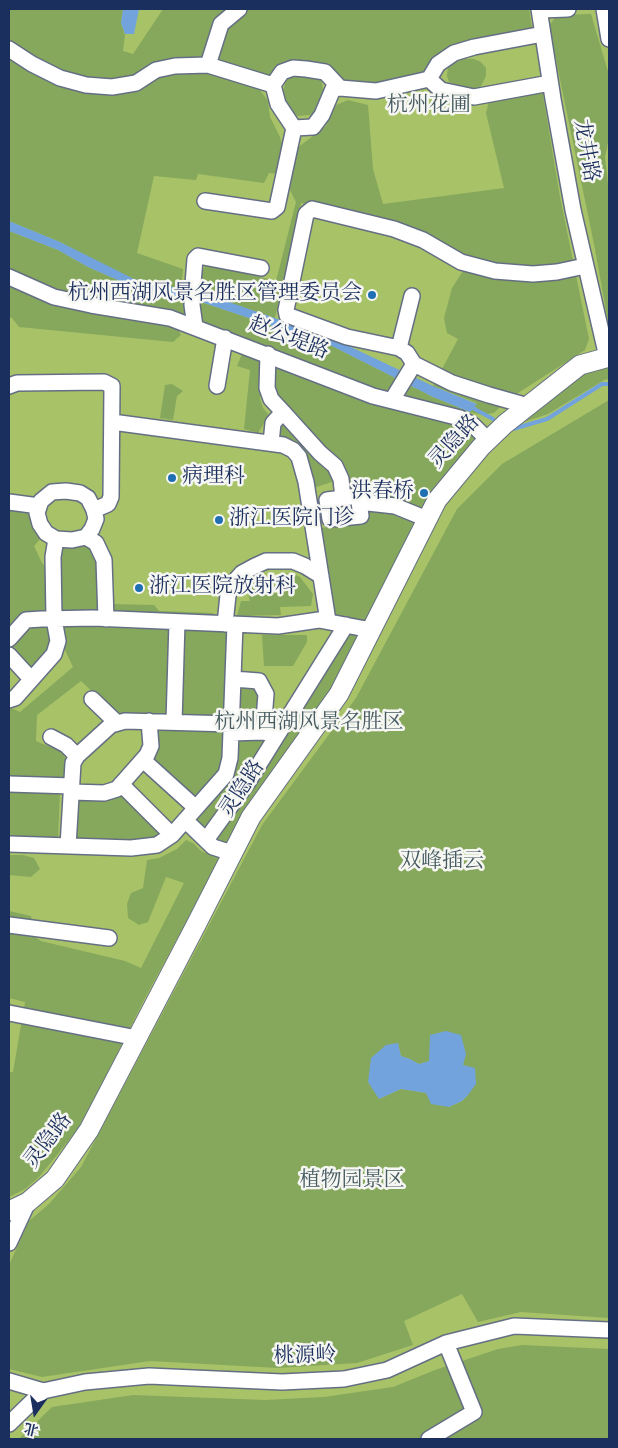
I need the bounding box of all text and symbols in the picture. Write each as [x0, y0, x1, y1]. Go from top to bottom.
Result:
park label: 杭州花圃 [387, 94, 471, 120]
street label: 龙井路 [566, 118, 602, 184]
place label: 杭州西湖风景名胜区管理委员会 [68, 282, 362, 308]
marker: 杭州西湖风景名胜区管理委员会 [366, 289, 378, 301]
street label: 赵公堤路 [244, 313, 332, 367]
street label: 灵隐路 [426, 411, 486, 475]
place label: 病理科 [182, 465, 245, 491]
marker: 病理科 [166, 472, 178, 484]
place label: 洪春桥 [351, 480, 414, 506]
marker: 洪春桥 [418, 487, 430, 499]
place label: 浙江医院门诊 [229, 507, 355, 533]
marker: 浙江医院门诊 [213, 514, 225, 526]
place label: 浙江医院放射科 [149, 575, 296, 601]
marker: 浙江医院放射科 [133, 582, 145, 594]
park label: 杭州西湖风景名胜区 [215, 711, 403, 737]
street label: 灵隐路 [216, 757, 272, 823]
park label: 双峰插云 [400, 850, 484, 876]
street label: 灵隐路 [21, 1109, 79, 1175]
park label: 植物园景区 [300, 1169, 404, 1195]
street label: 桃源岭 [273, 1344, 337, 1372]
north arrow [10, 1388, 60, 1438]
text: 北 [23, 1416, 41, 1439]

